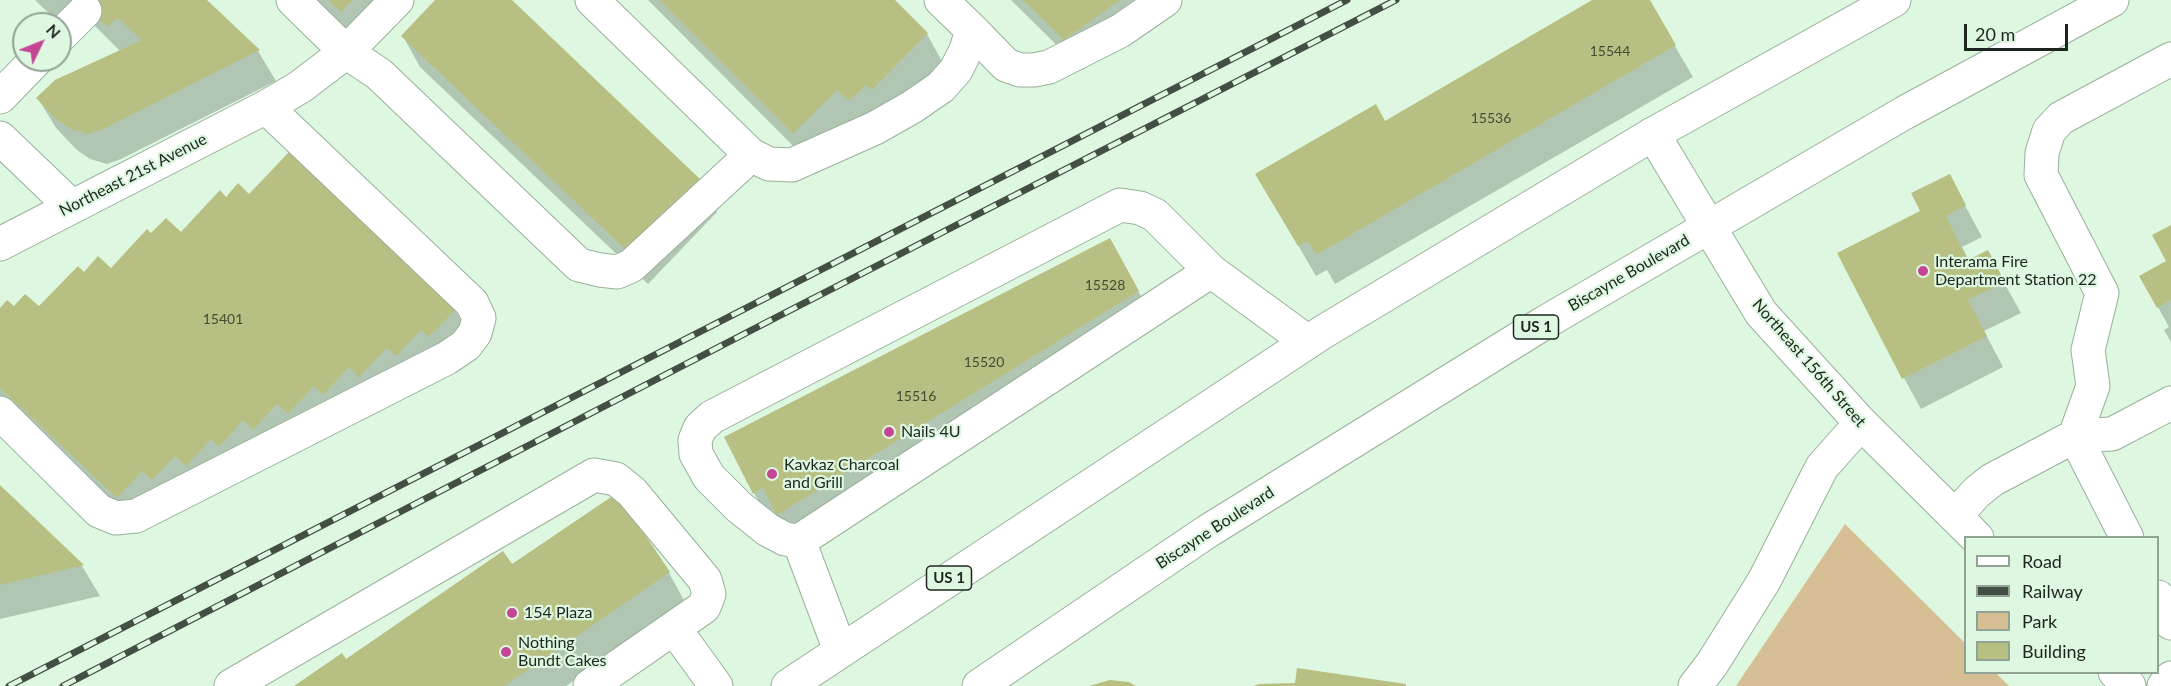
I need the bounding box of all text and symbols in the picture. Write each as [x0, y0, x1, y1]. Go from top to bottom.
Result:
north arrow [12, 12, 72, 72]
scale bar [1967, 12, 2070, 50]
text: N [43, 20, 65, 42]
text: 20 m [1975, 23, 2015, 45]
house number: 15544 [1590, 43, 1630, 59]
house number: 15536 [1471, 110, 1511, 126]
street label: Northeast 21st Avenue [56, 129, 210, 221]
street label: Biscayne Boulevard [1565, 230, 1693, 316]
place label: Interama Fire Department Station 22 [1935, 252, 2097, 290]
marker: Interama Fire Department Station 22 [1916, 264, 1930, 278]
house number: 15528 [1085, 277, 1125, 293]
street label: Northeast 156th Street [1748, 295, 1870, 431]
house number: 15401 [203, 311, 243, 327]
road number: US 1 [1514, 315, 1558, 339]
house number: 15520 [964, 354, 1004, 370]
house number: 15516 [896, 388, 936, 404]
place label: Nails 4U [901, 422, 961, 442]
marker: Nails 4U [882, 425, 896, 439]
place label: Kavkaz Charcoal and Grill [784, 455, 899, 493]
marker: Kavkaz Charcoal and Grill [765, 467, 779, 481]
street label: Biscayne Boulevard [1152, 483, 1278, 573]
legend [1964, 536, 2159, 674]
text: Road [2022, 550, 2062, 572]
road number: US 1 [926, 566, 972, 590]
text: Railway [2022, 580, 2083, 602]
place label: 154 Plaza [524, 603, 592, 623]
marker: 154 Plaza [505, 606, 519, 620]
text: Park [2022, 610, 2057, 632]
place label: Nothing Bundt Cakes [518, 633, 607, 671]
text: Building [2022, 640, 2086, 662]
marker: Nothing Bundt Cakes [499, 645, 513, 659]

